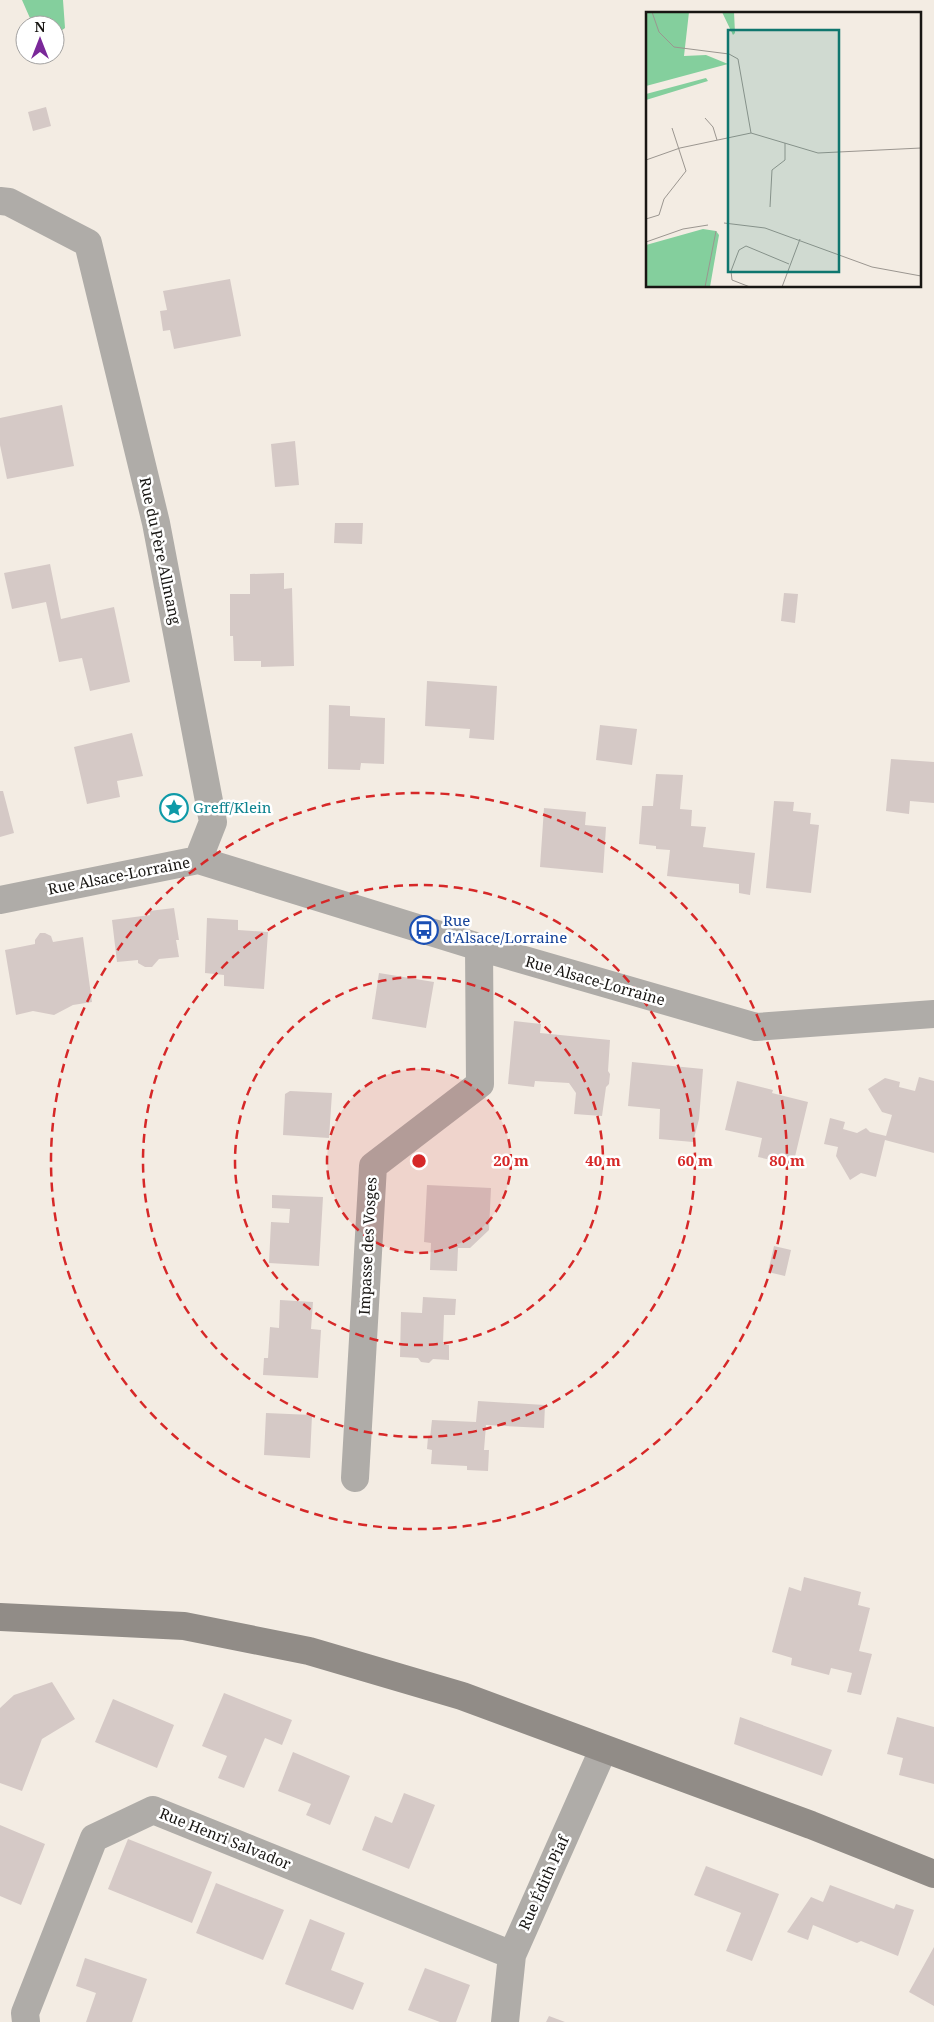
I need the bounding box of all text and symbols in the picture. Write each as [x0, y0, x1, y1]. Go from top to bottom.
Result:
inset map [646, 12, 922, 288]
north arrow [15, 15, 65, 65]
text: N [34, 17, 46, 36]
street label: Rue du Père Allmang [136, 475, 186, 626]
place icon: Greff/Klein [159, 793, 189, 823]
place label: Greff/Klein [193, 797, 272, 817]
street label: Rue Alsace-Lorraine [46, 851, 192, 899]
place label: Rue d'Alsace/Lorraine [443, 910, 567, 947]
bus stop icon: Rue d'Alsace/Lorraine [409, 915, 439, 945]
street label: Rue Alsace-Lorraine [523, 951, 668, 1010]
text: 20 m [493, 1150, 529, 1170]
text: 40 m [585, 1150, 621, 1170]
text: 60 m [677, 1150, 713, 1170]
text: 80 m [769, 1150, 805, 1170]
centre of rings [410, 1152, 428, 1170]
street label: Impasse des Vosges [353, 1176, 381, 1315]
street label: Rue Henri Salvador [157, 1803, 294, 1874]
street label: Rue Édith Piaf [513, 1831, 573, 1933]

